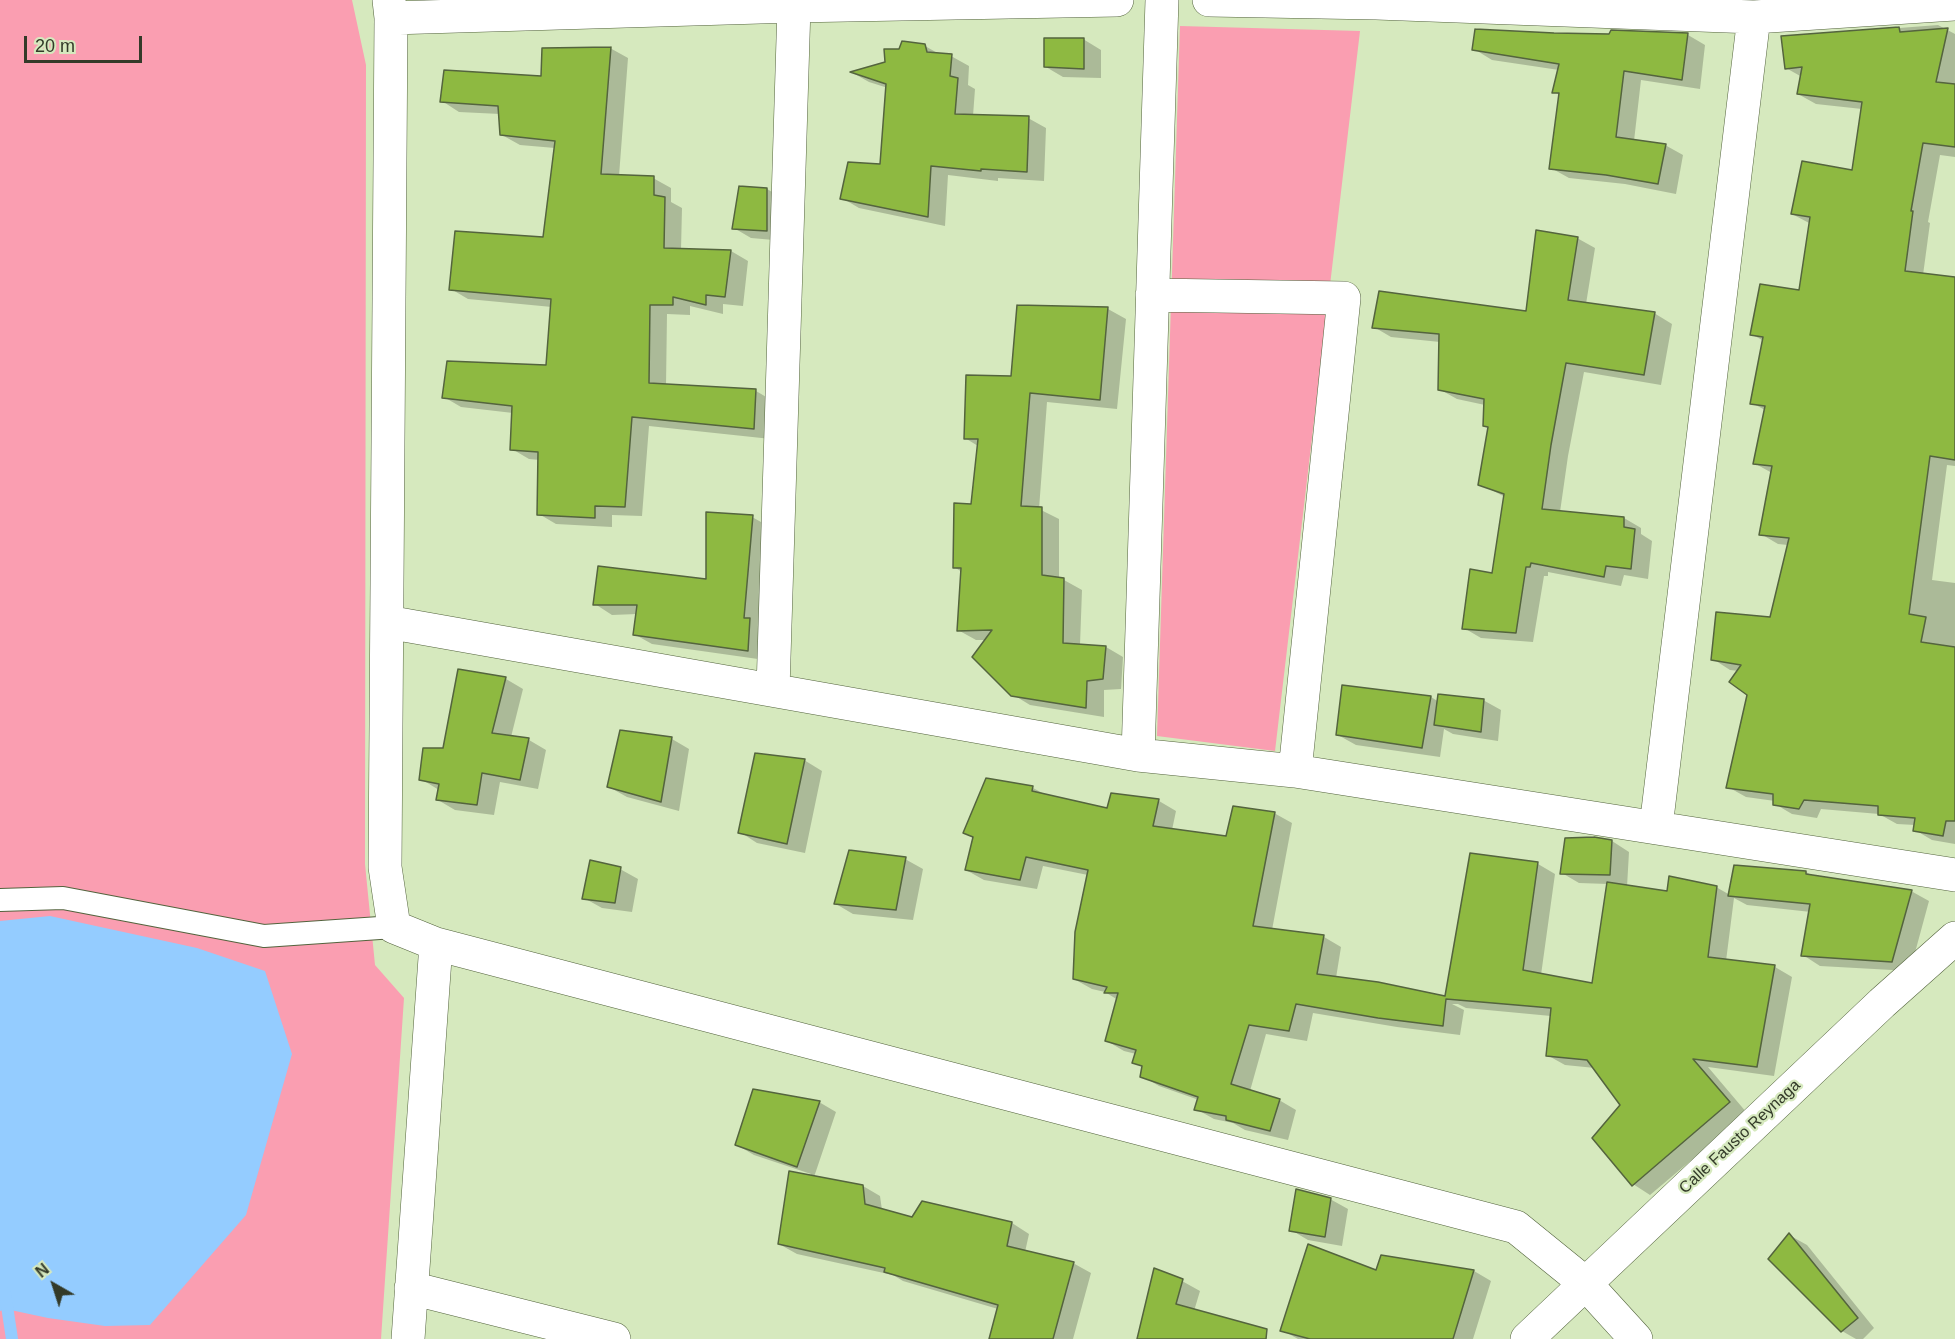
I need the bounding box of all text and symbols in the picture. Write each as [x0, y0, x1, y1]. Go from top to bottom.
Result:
scale bar [27, 24, 146, 62]
text: 20 m [35, 36, 75, 56]
street label: Calle Fausto Reynaga [1676, 1076, 1804, 1198]
north arrow [24, 1255, 84, 1315]
text: N [33, 1260, 52, 1281]

